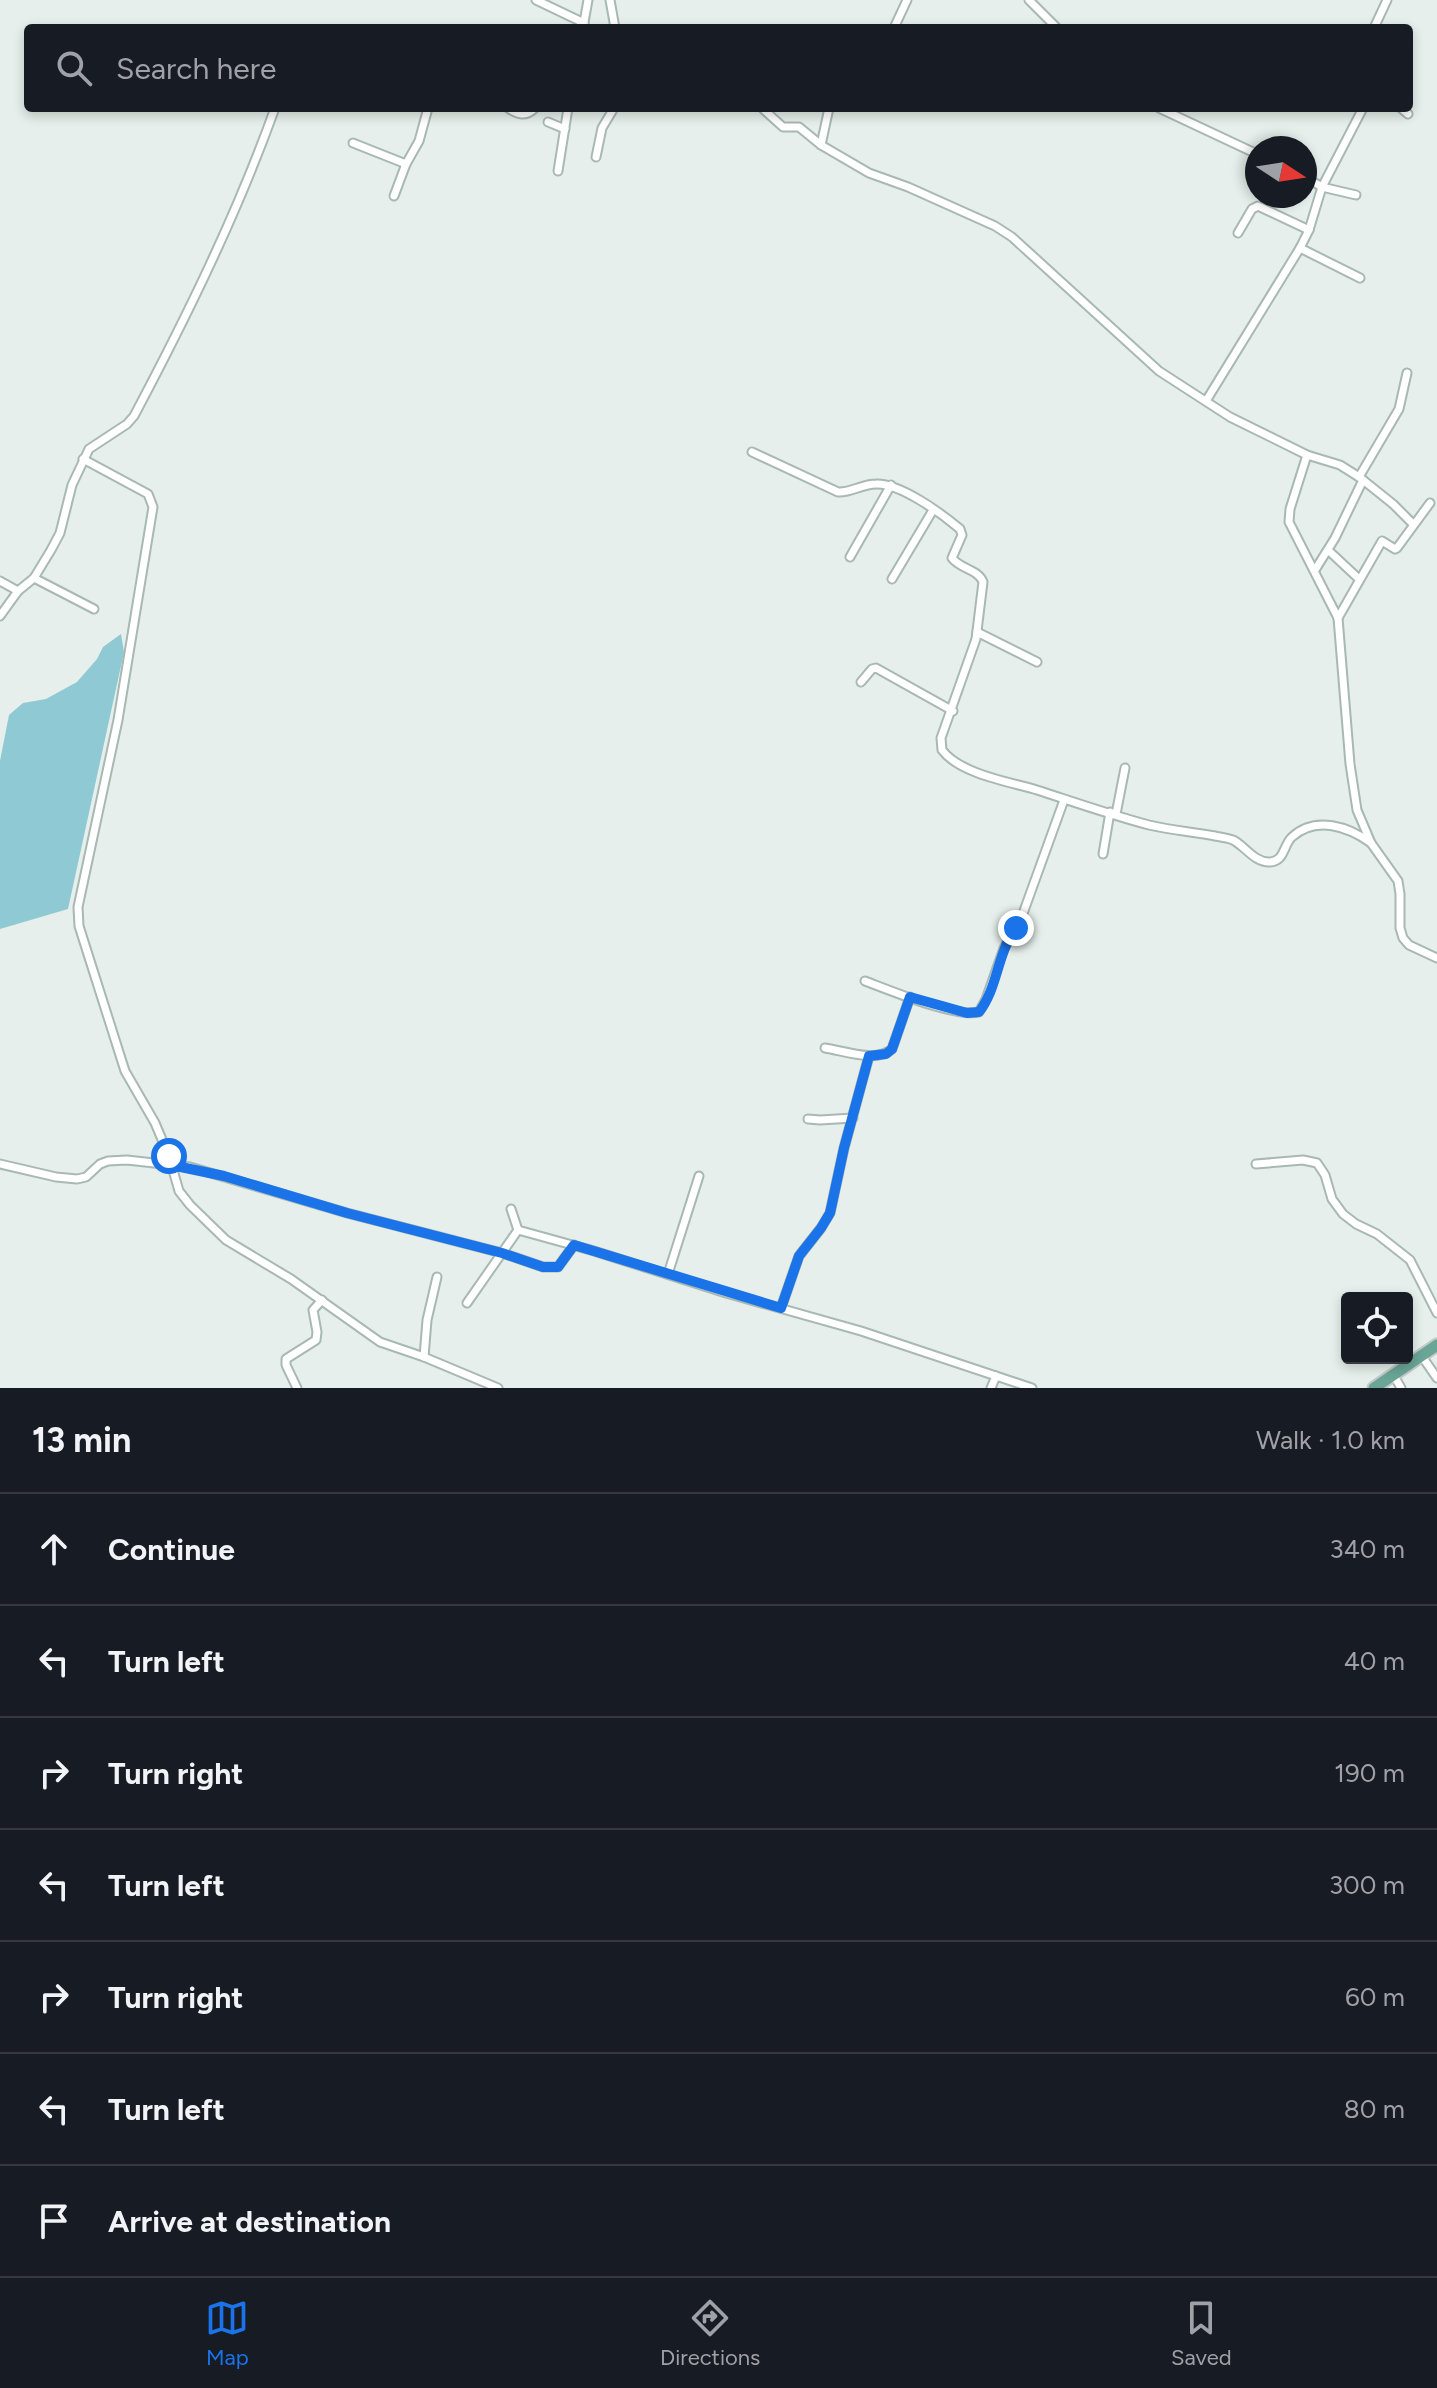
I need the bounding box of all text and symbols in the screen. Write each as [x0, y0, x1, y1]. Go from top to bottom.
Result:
search box [24, 24, 1413, 112]
icon: search [52, 46, 96, 90]
text: Search here [116, 50, 276, 87]
north arrow [1245, 136, 1317, 208]
route end [998, 910, 1034, 946]
route start [151, 1138, 187, 1174]
map controls [1341, 1292, 1413, 1364]
button: locate [1341, 1292, 1413, 1364]
text: 13 min [32, 1420, 131, 1461]
text: Walk · 1.0 km [1256, 1424, 1405, 1456]
icon: ahead [32, 1527, 76, 1571]
text: Continue [108, 1531, 235, 1568]
text: 340 m [1329, 1533, 1405, 1565]
icon: left [32, 1639, 76, 1683]
text: Turn left [108, 1643, 225, 1680]
text: 40 m [1344, 1645, 1405, 1677]
icon: right [32, 1751, 76, 1795]
text: Turn right [108, 1755, 243, 1792]
text: 190 m [1334, 1757, 1405, 1789]
icon: left [32, 1863, 76, 1907]
text: Turn left [108, 1867, 225, 1904]
text: 300 m [1329, 1869, 1405, 1901]
icon: right [32, 1975, 76, 2019]
text: Turn right [108, 1979, 243, 2016]
text: 60 m [1345, 1981, 1405, 2013]
icon: left [32, 2087, 76, 2131]
text: Turn left [108, 2091, 225, 2128]
text: 80 m [1344, 2093, 1405, 2125]
icon: arrive [32, 2199, 76, 2243]
text: Arrive at destination [108, 2203, 391, 2240]
tab: Map [205, 2296, 249, 2371]
tab: Directions [660, 2296, 760, 2371]
tab: Saved [1171, 2296, 1232, 2371]

